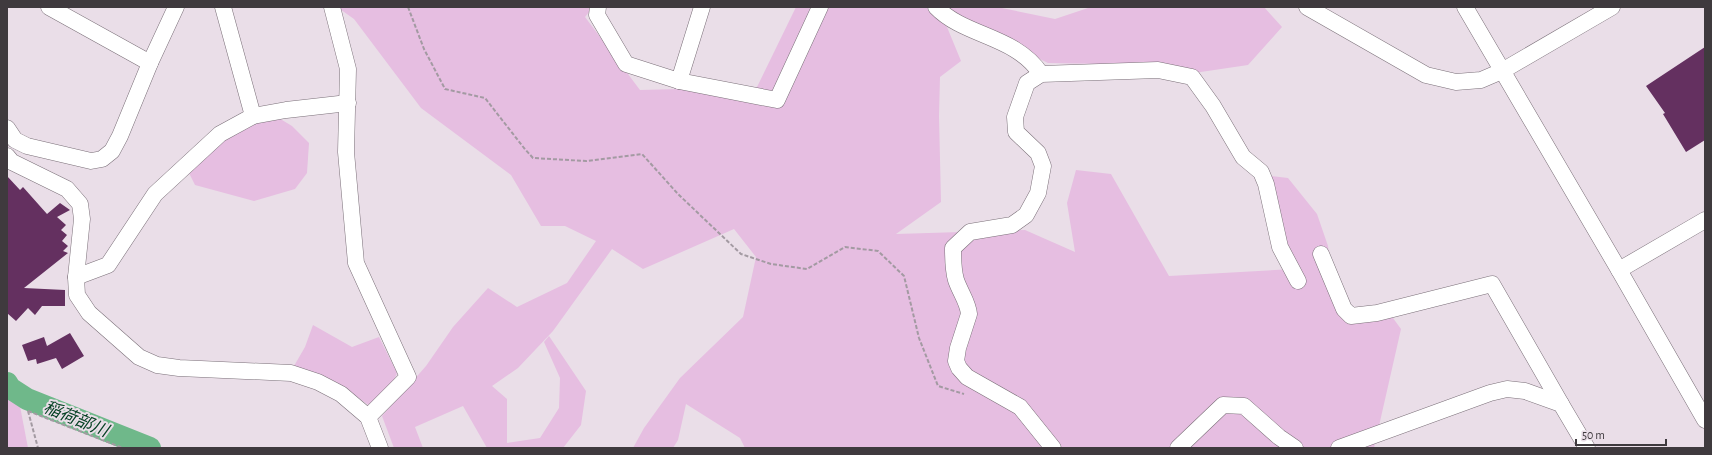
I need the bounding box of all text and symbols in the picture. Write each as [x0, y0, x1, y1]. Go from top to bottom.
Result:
water label: 稲荷部川 [41, 397, 113, 440]
scale bar [1576, 421, 1666, 447]
text: 50 m [1582, 429, 1605, 441]

